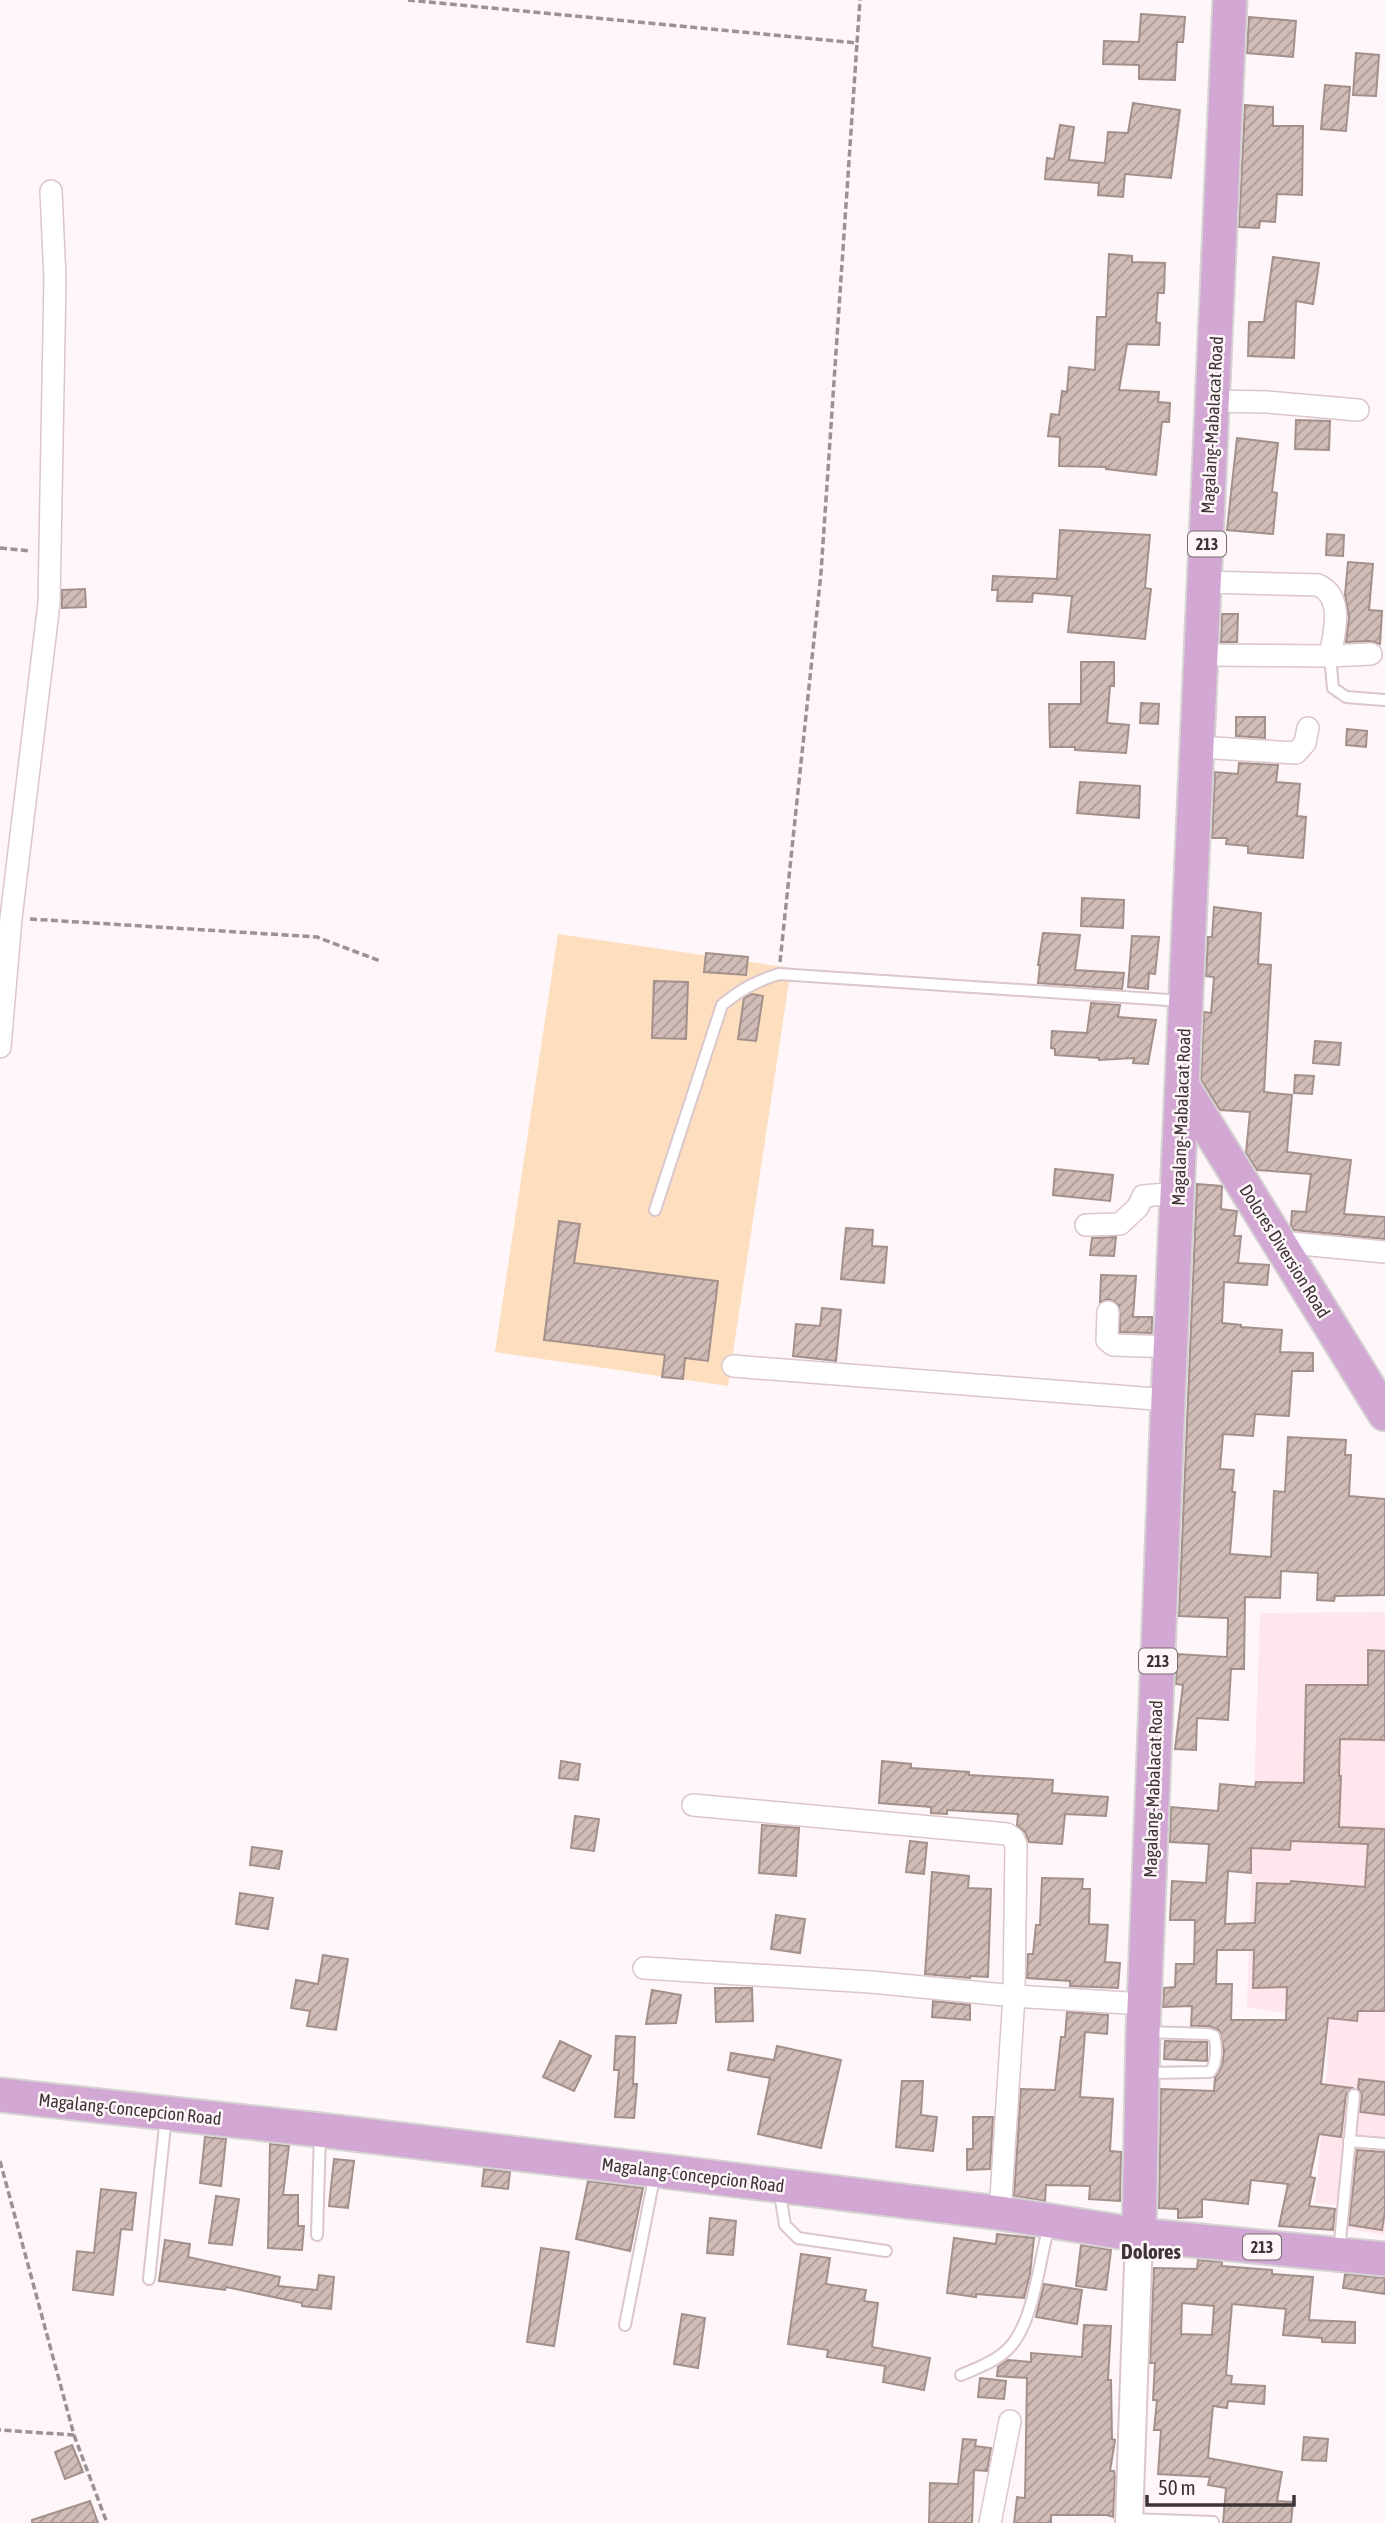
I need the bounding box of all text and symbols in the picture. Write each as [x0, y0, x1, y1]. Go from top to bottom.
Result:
street label: Magalang-Mabalacat Road [1197, 336, 1227, 514]
road number: 213 [1188, 531, 1226, 556]
street label: Magalang-Mabalacat Road [1167, 1028, 1195, 1206]
street label: Dolores Diversion Road [1235, 1180, 1335, 1322]
road number: 213 [1139, 1648, 1177, 1674]
street label: Magalang-Mabalacat Road [1139, 1700, 1167, 1878]
street label: Magalang-Concepcion Road [38, 2089, 222, 2129]
street label: Magalang-Concepcion Road [601, 2153, 785, 2197]
road number: 213 [1243, 2234, 1281, 2260]
district label: Dolores [1121, 2239, 1182, 2263]
scale bar [1147, 2464, 1294, 2508]
text: 50 m [1158, 2475, 1196, 2499]

